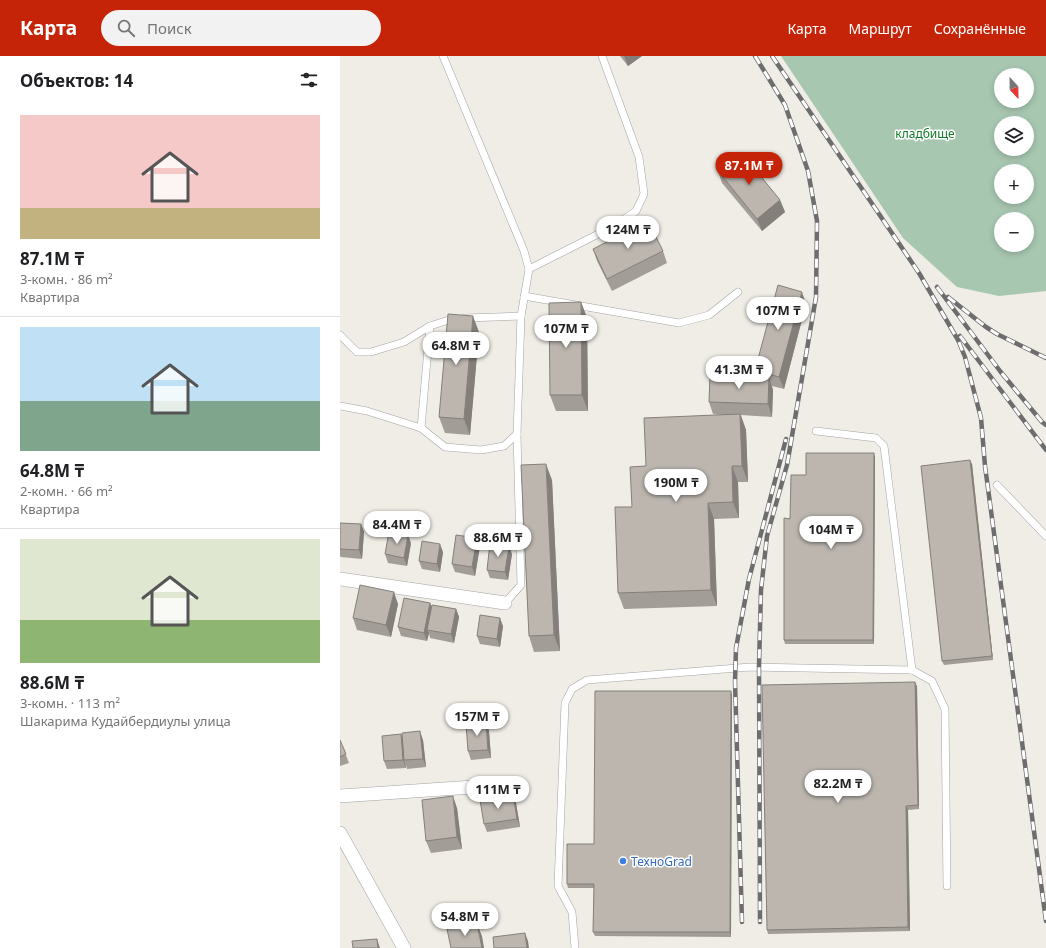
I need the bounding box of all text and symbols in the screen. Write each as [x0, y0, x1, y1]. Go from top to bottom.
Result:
search box [101, 10, 381, 46]
text: Карта [20, 15, 77, 41]
icon: search [115, 17, 137, 39]
text: Поиск [147, 18, 192, 38]
text: Карта [787, 19, 826, 38]
text: Маршрут [848, 19, 912, 38]
text: Сохранённые [934, 19, 1026, 38]
north arrow [994, 68, 1034, 108]
map controls [994, 68, 1034, 252]
text: Объектов: 14 [20, 69, 133, 92]
icon: filters [298, 69, 320, 91]
button: layers [994, 116, 1034, 156]
park label: кладбище [895, 125, 955, 142]
icon: home [134, 141, 206, 213]
pin: 87.1M ₸ [712, 152, 786, 186]
text: 87.1M ₸ [724, 156, 774, 174]
button: + [994, 164, 1034, 204]
button: − [994, 212, 1034, 252]
pin: 124M ₸ [595, 216, 661, 250]
text: 124M ₸ [605, 220, 651, 238]
text: 87.1M ₸ [20, 247, 84, 270]
text: 3-комн. · 86 m² [20, 270, 113, 288]
text: Квартира [20, 288, 80, 306]
pin: 107M ₸ [745, 297, 811, 331]
text: 107M ₸ [755, 301, 801, 319]
pin: 107M ₸ [533, 315, 599, 349]
text: 107M ₸ [543, 319, 589, 337]
pin: 64.8M ₸ [419, 332, 493, 366]
text: 64.8M ₸ [431, 336, 481, 354]
icon: home [134, 353, 206, 425]
pin: 41.3M ₸ [702, 356, 776, 390]
text: 41.3M ₸ [714, 360, 764, 378]
text: 64.8M ₸ [20, 459, 84, 482]
pin: 190M ₸ [643, 469, 709, 503]
text: 190M ₸ [653, 473, 699, 491]
text: 2-комн. · 66 m² [20, 482, 113, 500]
text: Квартира [20, 500, 80, 518]
pin: 84.4M ₸ [360, 511, 434, 545]
text: 84.4M ₸ [372, 515, 422, 533]
pin: 104M ₸ [798, 516, 864, 550]
text: 104M ₸ [808, 520, 854, 538]
pin: 88.6M ₸ [461, 524, 535, 558]
text: 88.6M ₸ [473, 528, 523, 546]
icon: home [134, 565, 206, 637]
text: 88.6M ₸ [20, 671, 84, 694]
text: 3-комн. · 113 m² [20, 694, 120, 712]
pin: 157M ₸ [444, 703, 510, 737]
text: 157M ₸ [454, 707, 500, 725]
text: Шакарима Кудайбердиулы улица [20, 712, 231, 730]
pin: 82.2M ₸ [801, 770, 875, 804]
text: 82.2M ₸ [813, 774, 863, 792]
pin: 111M ₸ [465, 776, 531, 810]
text: 111M ₸ [475, 780, 521, 798]
place label: ТехноGrad [631, 853, 692, 870]
marker: ТехноGrad [618, 856, 628, 866]
pin: 54.8M ₸ [428, 903, 502, 937]
text: 54.8M ₸ [440, 907, 490, 925]

